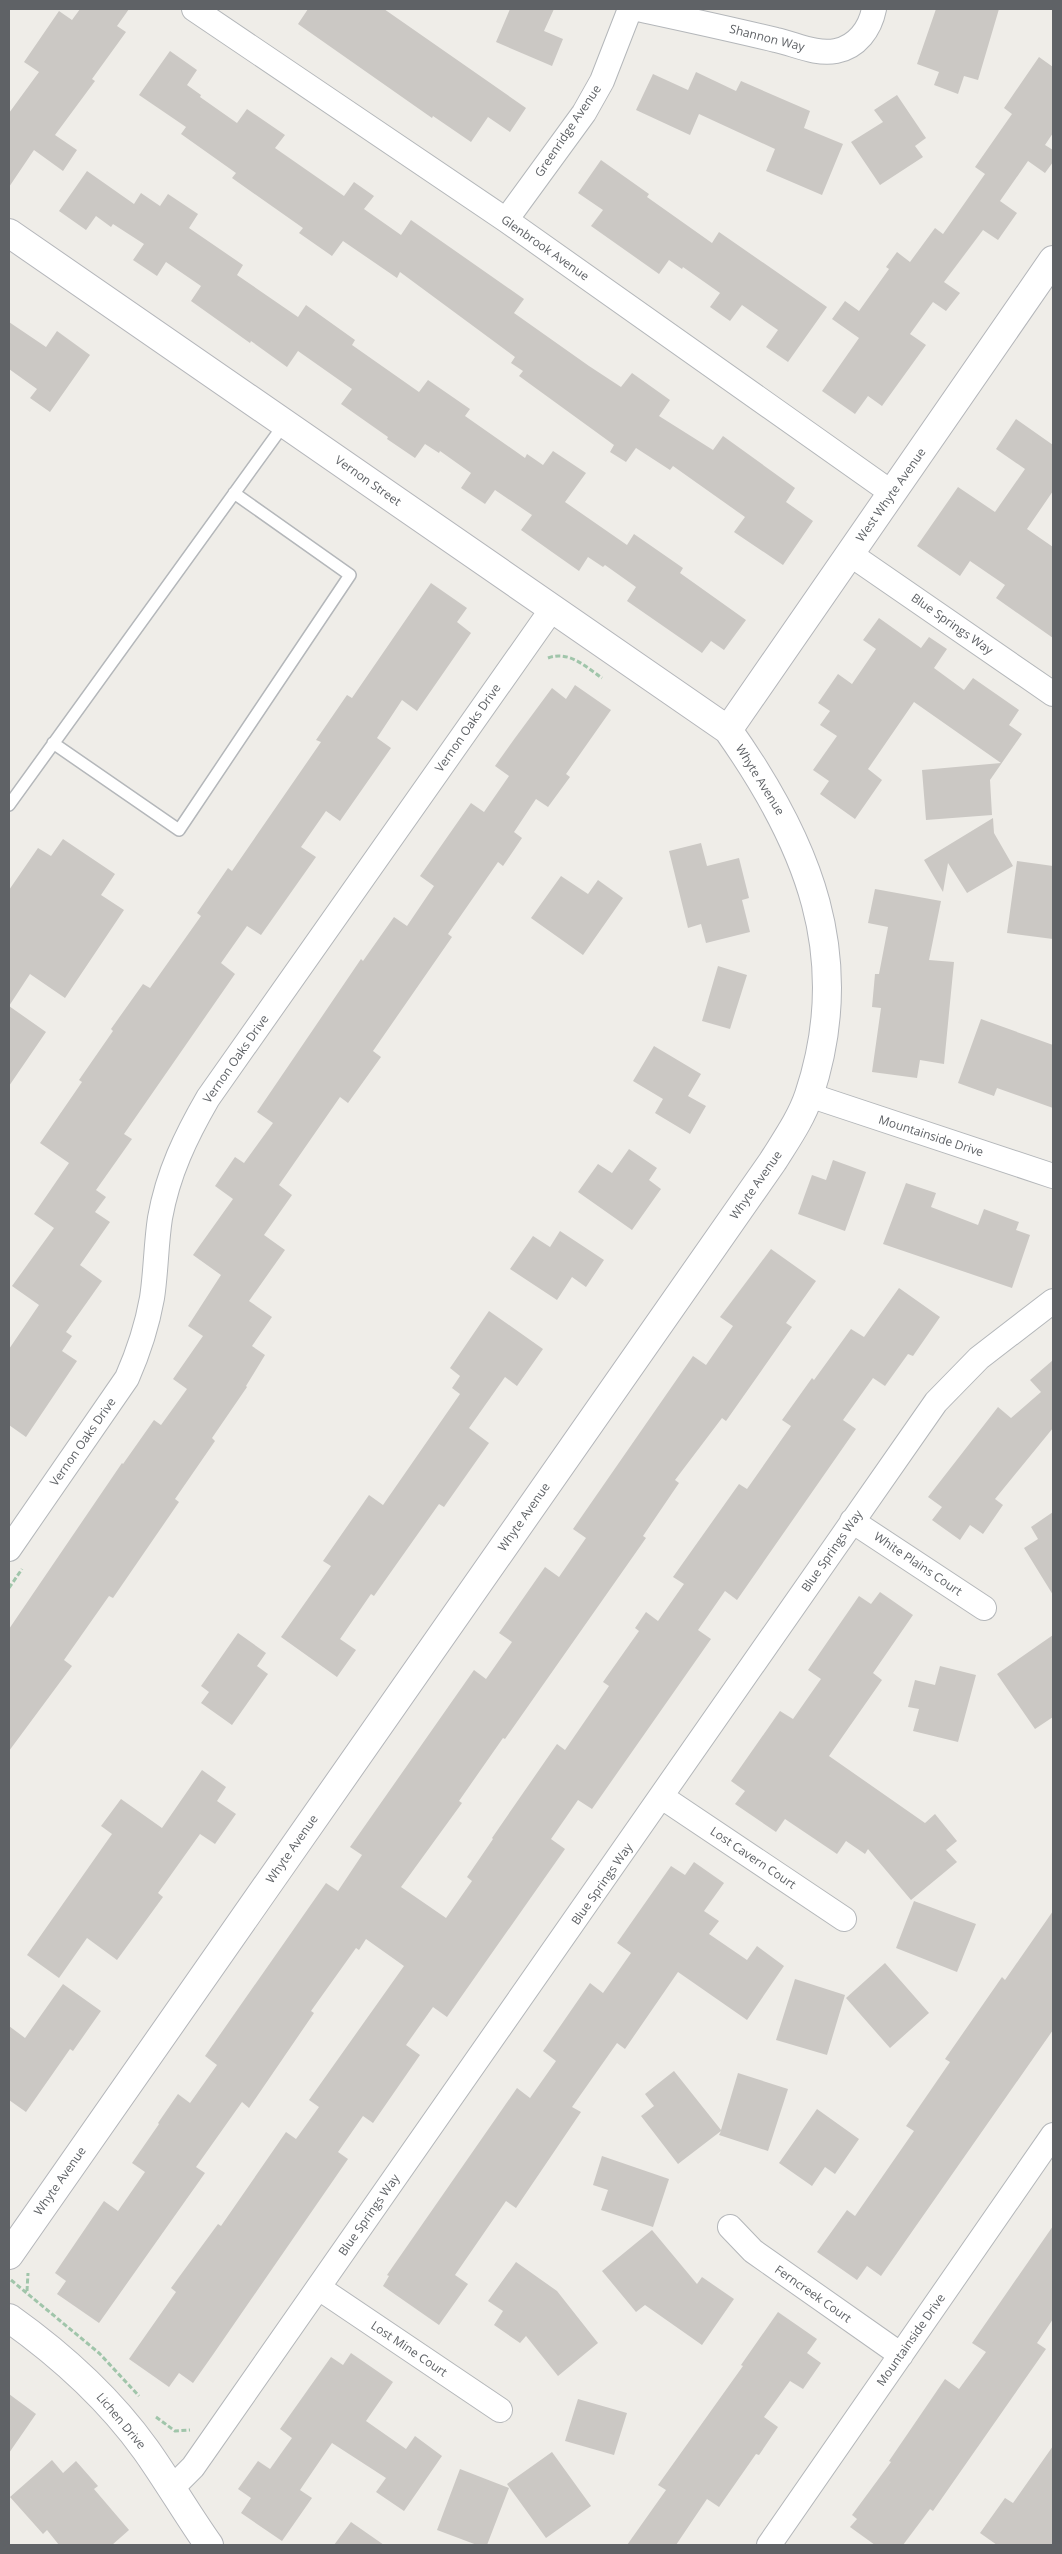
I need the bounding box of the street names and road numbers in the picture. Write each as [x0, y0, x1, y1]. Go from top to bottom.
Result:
street label: Shannon Way [728, 20, 807, 55]
street label: Greenridge Avenue [530, 81, 605, 180]
street label: Glenbrook Avenue [498, 211, 593, 284]
street label: West Whyte Avenue [852, 444, 930, 545]
street label: Vernon Street [332, 451, 405, 510]
street label: Blue Springs Way [908, 589, 997, 659]
street label: Vernon Oaks Drive [431, 680, 505, 775]
street label: Whyte Avenue [732, 741, 789, 819]
street label: Vernon Oaks Drive [199, 1011, 273, 1106]
street label: Mountainside Drive [877, 1111, 986, 1161]
street label: Whyte Avenue [726, 1147, 786, 1223]
street label: Vernon Oaks Drive [46, 1394, 120, 1489]
street label: Whyte Avenue [494, 1479, 554, 1555]
street label: Blue Springs Way [797, 1506, 867, 1595]
street label: White Plains Court [871, 1528, 966, 1599]
street label: Whyte Avenue [262, 1811, 322, 1887]
street label: Lost Cavern Court [707, 1823, 800, 1893]
street label: Blue Springs Way [567, 1839, 637, 1928]
street label: Whyte Avenue [30, 2143, 90, 2219]
street label: Blue Springs Way [334, 2170, 404, 2259]
street label: Ferncreek Court [772, 2261, 855, 2326]
street label: Mountainside Drive [872, 2290, 949, 2389]
street label: Lost Mine Court [368, 2317, 451, 2381]
street label: Lichen Drive [93, 2389, 150, 2453]

